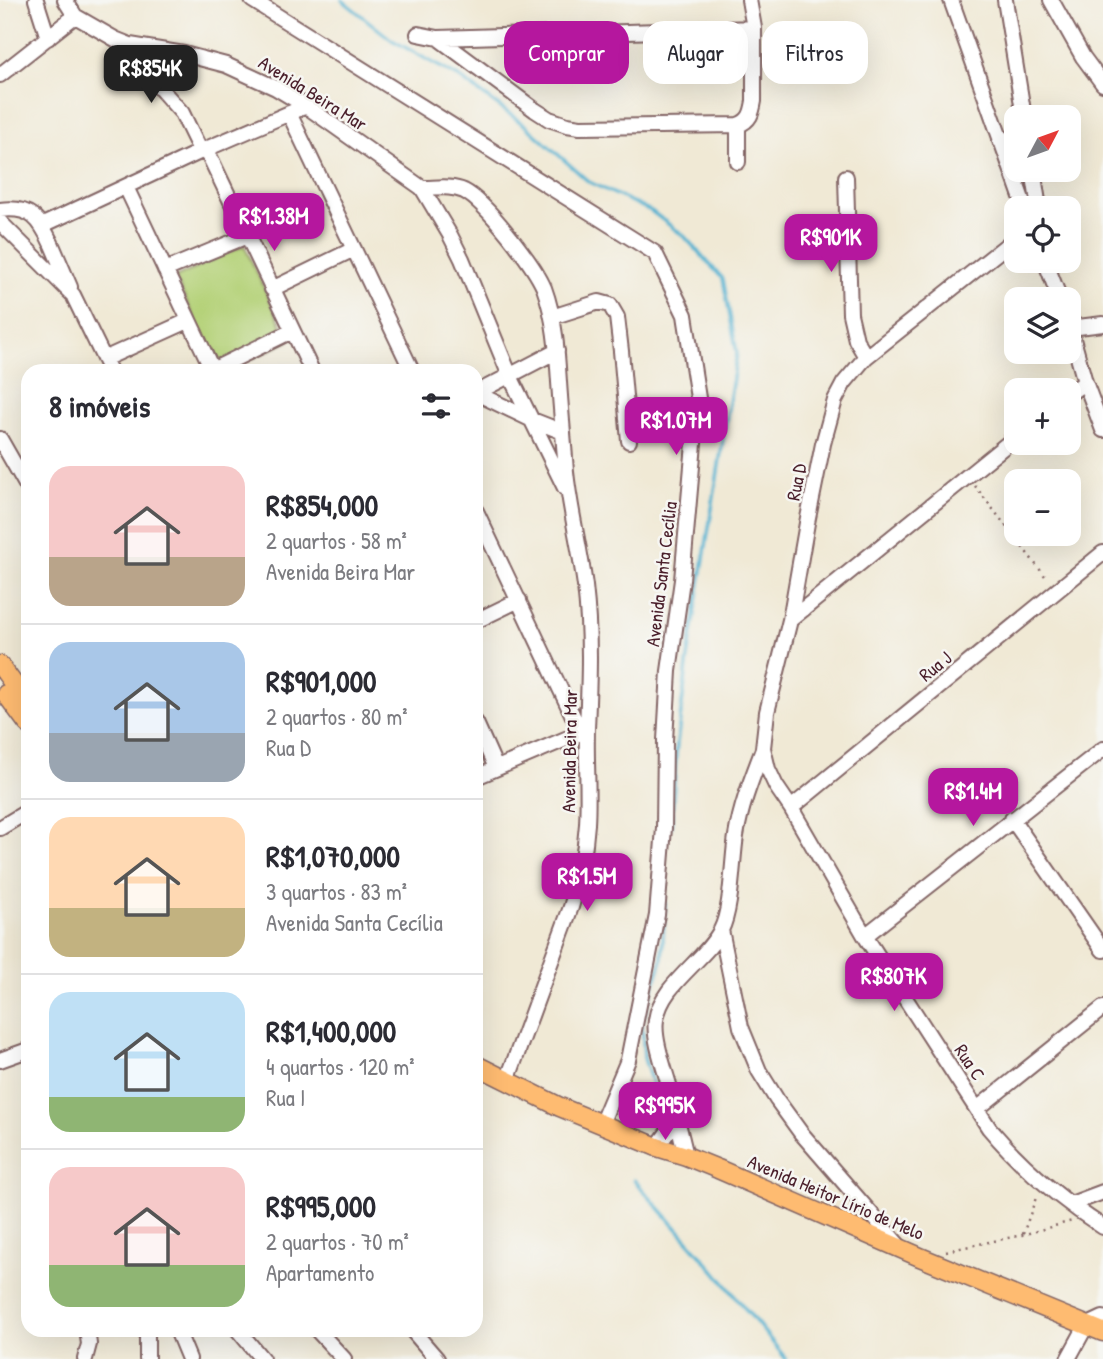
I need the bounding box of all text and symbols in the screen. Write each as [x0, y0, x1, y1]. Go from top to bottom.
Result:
chip: Comprar [504, 21, 629, 84]
chip: Alugar [643, 21, 748, 84]
chip: Filtros [762, 21, 868, 84]
pin: R$854K [94, 46, 208, 105]
street label: Avenida Beira Mar [254, 49, 373, 137]
text: R$854K [120, 52, 182, 83]
north arrow [1004, 105, 1082, 182]
map controls [1004, 105, 1081, 546]
pin: R$1.38M [209, 194, 339, 253]
button: locate [1004, 196, 1081, 273]
text: R$1.38M [239, 200, 309, 231]
pin: R$901K [774, 215, 888, 274]
text: R$901K [800, 221, 862, 252]
button: layers [1004, 287, 1081, 364]
button: + [1004, 378, 1081, 455]
text: 8 imóveis [49, 386, 150, 426]
icon: filters [417, 387, 455, 425]
pin: R$1.07M [611, 398, 741, 457]
text: R$1.07M [641, 404, 711, 435]
street label: Rua D [780, 461, 812, 503]
button: − [1004, 469, 1081, 546]
text: R$854,000 [266, 485, 378, 525]
icon: home [105, 494, 189, 578]
street label: Avenida Santa Cecília [639, 499, 683, 648]
text: 2 quartos · 58 m² [266, 525, 407, 556]
text: Avenida Beira Mar [266, 556, 415, 587]
street label: Rua J [913, 645, 957, 687]
text: R$901,000 [266, 661, 377, 701]
icon: home [105, 670, 189, 754]
street label: Avenida Beira Mar [555, 689, 583, 813]
text: 2 quartos · 80 m² [266, 701, 407, 732]
text: Rua D [266, 732, 311, 763]
pin: R$1.4M [916, 768, 1030, 828]
text: R$1.4M [944, 775, 1002, 806]
text: R$1,070,000 [266, 836, 400, 876]
icon: home [105, 845, 189, 929]
pin: R$1.5M [530, 853, 644, 913]
text: R$1.5M [558, 860, 616, 891]
text: 3 quartos · 83 m² [266, 876, 407, 907]
text: Avenida Santa Cecília [266, 907, 443, 938]
pin: R$807K [837, 954, 951, 1013]
text: R$807K [861, 960, 927, 991]
text: R$1,400,000 [266, 1011, 396, 1051]
icon: home [105, 1020, 189, 1104]
street label: Rua C [949, 1039, 991, 1085]
text: 4 quartos · 120 m² [266, 1051, 415, 1082]
text: Rua I [266, 1082, 305, 1113]
pin: R$995K [608, 1082, 722, 1142]
text: R$995K [635, 1089, 695, 1120]
street label: Avenida Heitor Lírio de Melo [744, 1148, 928, 1246]
text: R$995,000 [266, 1186, 376, 1226]
icon: home [105, 1195, 189, 1279]
text: 2 quartos · 70 m² [266, 1226, 409, 1257]
text: Apartamento [266, 1257, 374, 1288]

